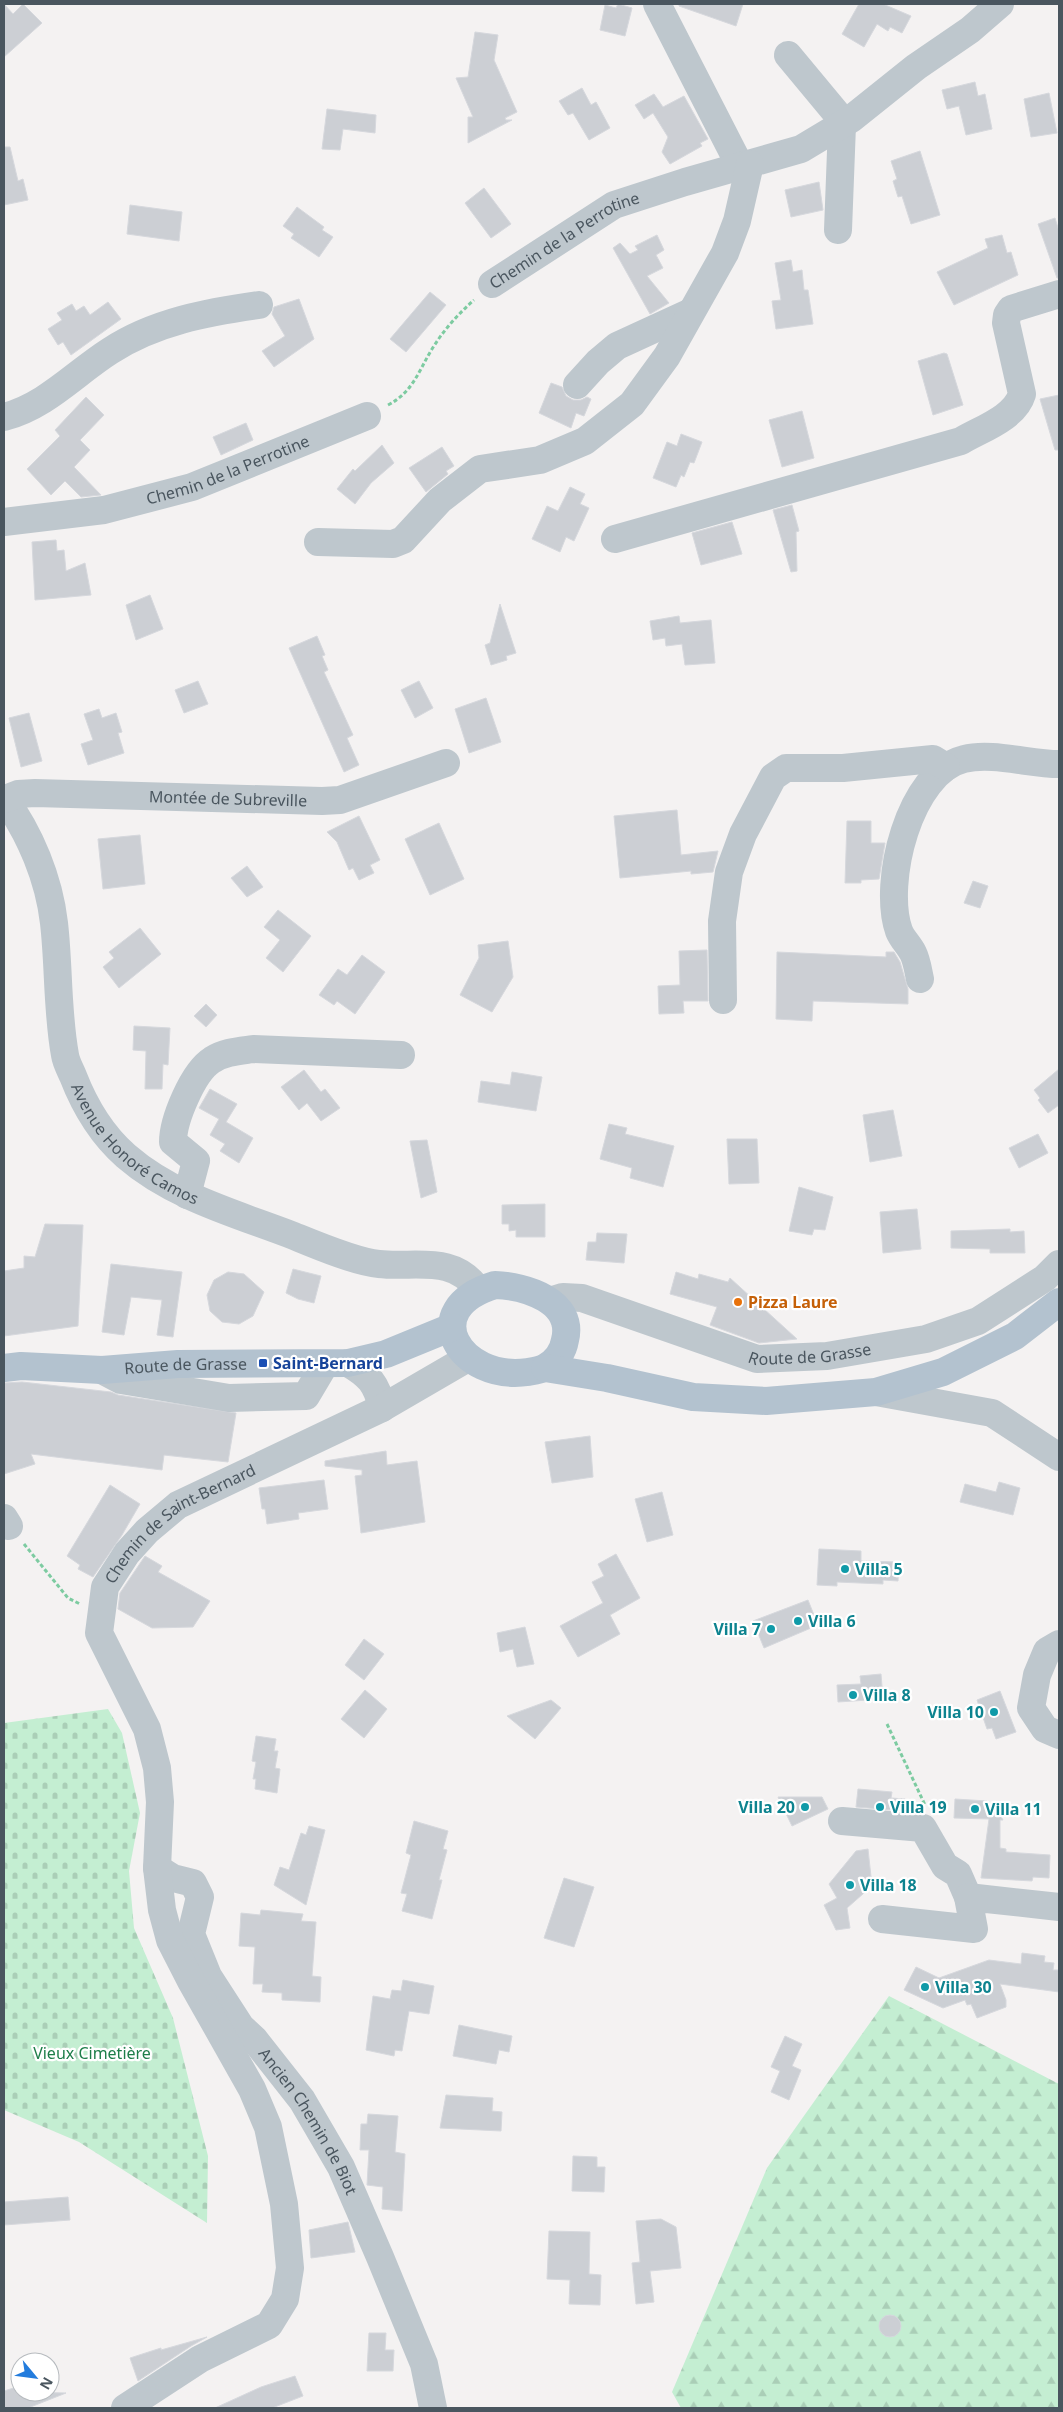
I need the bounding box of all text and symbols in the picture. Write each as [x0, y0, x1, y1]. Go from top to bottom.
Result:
street label: Chemin de la Perrotine [485, 187, 642, 294]
street label: Chemin de la Perrotine [144, 430, 313, 510]
street label: Montée de Subreville [149, 785, 307, 812]
street label: Avenue Honoré Camos [66, 1080, 202, 1210]
place label: Pizza Laure [748, 1291, 838, 1313]
marker: Pizza Laure [732, 1296, 744, 1308]
street label: Route de Grasse [745, 1338, 873, 1370]
place label: Saint-Bernard [273, 1352, 383, 1374]
street label: Route de Grasse [123, 1353, 247, 1379]
marker: Saint-Bernard [257, 1357, 269, 1369]
street label: Chemin de Saint-Bernard [99, 1459, 259, 1588]
place label: Villa 5 [855, 1558, 903, 1580]
marker: Villa 5 [839, 1563, 851, 1575]
place label: Villa 6 [808, 1610, 856, 1632]
marker: Villa 6 [792, 1615, 804, 1627]
place label: Villa 7 [713, 1618, 761, 1640]
marker: Villa 7 [765, 1623, 777, 1635]
place label: Villa 8 [863, 1684, 911, 1706]
marker: Villa 8 [847, 1689, 859, 1701]
place label: Villa 10 [927, 1701, 984, 1723]
marker: Villa 10 [988, 1706, 1000, 1718]
place label: Villa 20 [738, 1796, 795, 1818]
place label: Villa 19 [890, 1796, 947, 1818]
place label: Villa 11 [985, 1798, 1042, 1820]
marker: Villa 20 [799, 1801, 811, 1813]
marker: Villa 19 [874, 1801, 886, 1813]
marker: Villa 11 [969, 1803, 981, 1815]
place label: Villa 18 [860, 1874, 917, 1896]
marker: Villa 18 [844, 1879, 856, 1891]
place label: Villa 30 [935, 1976, 992, 1998]
marker: Villa 30 [919, 1981, 931, 1993]
park label: Vieux Cimetière [33, 2042, 151, 2064]
street label: Ancien Chemin de Biot [254, 2043, 363, 2198]
north arrow [10, 2352, 60, 2402]
text: N [36, 2374, 58, 2393]

